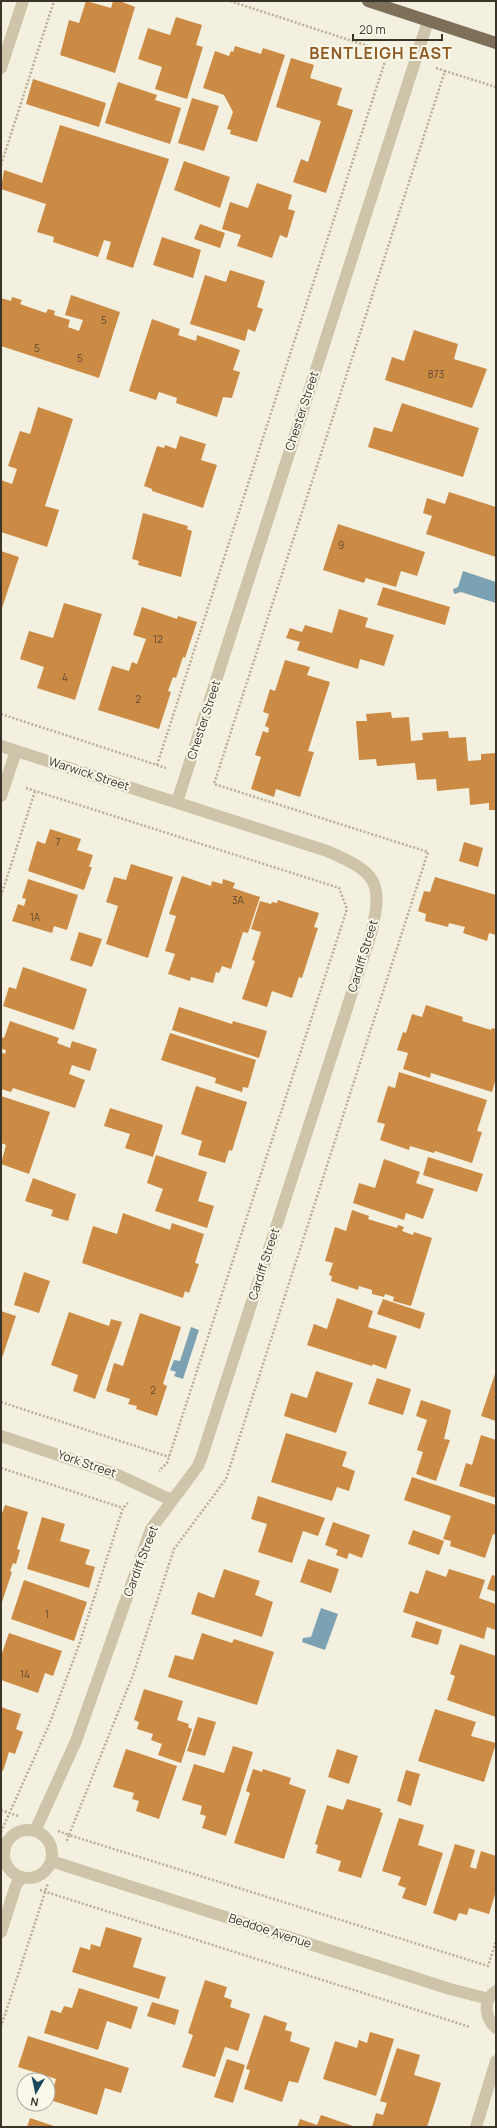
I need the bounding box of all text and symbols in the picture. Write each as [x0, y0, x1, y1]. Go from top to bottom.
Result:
scale bar [353, 16, 442, 42]
text: 20 m [359, 21, 386, 38]
district label: BENTLEIGH EAST [309, 42, 453, 64]
house number: 5 [101, 313, 107, 327]
house number: 5 [34, 341, 40, 355]
house number: 5 [77, 351, 83, 365]
house number: 873 [428, 367, 444, 381]
street label: Chester Street [281, 369, 322, 453]
house number: 9 [338, 538, 344, 552]
house number: 12 [153, 632, 163, 646]
house number: 4 [62, 670, 68, 684]
street label: Chester Street [183, 678, 224, 762]
house number: 2 [135, 692, 141, 706]
street label: Warwick Street [47, 752, 132, 795]
house number: 7 [55, 835, 61, 849]
house number: 3A [232, 893, 245, 907]
house number: 1A [30, 910, 41, 924]
street label: Cardiff Street [343, 917, 382, 994]
street label: Cardiff Street [244, 1225, 283, 1302]
house number: 2 [150, 1383, 156, 1397]
street label: York Street [56, 1446, 119, 1482]
street label: Cardiff Street [119, 1523, 162, 1599]
house number: 1 [45, 1607, 49, 1621]
house number: 14 [20, 1667, 30, 1681]
street label: Beddoe Avenue [227, 1909, 314, 1952]
north arrow [16, 2072, 56, 2112]
text: N [29, 2094, 39, 2110]

